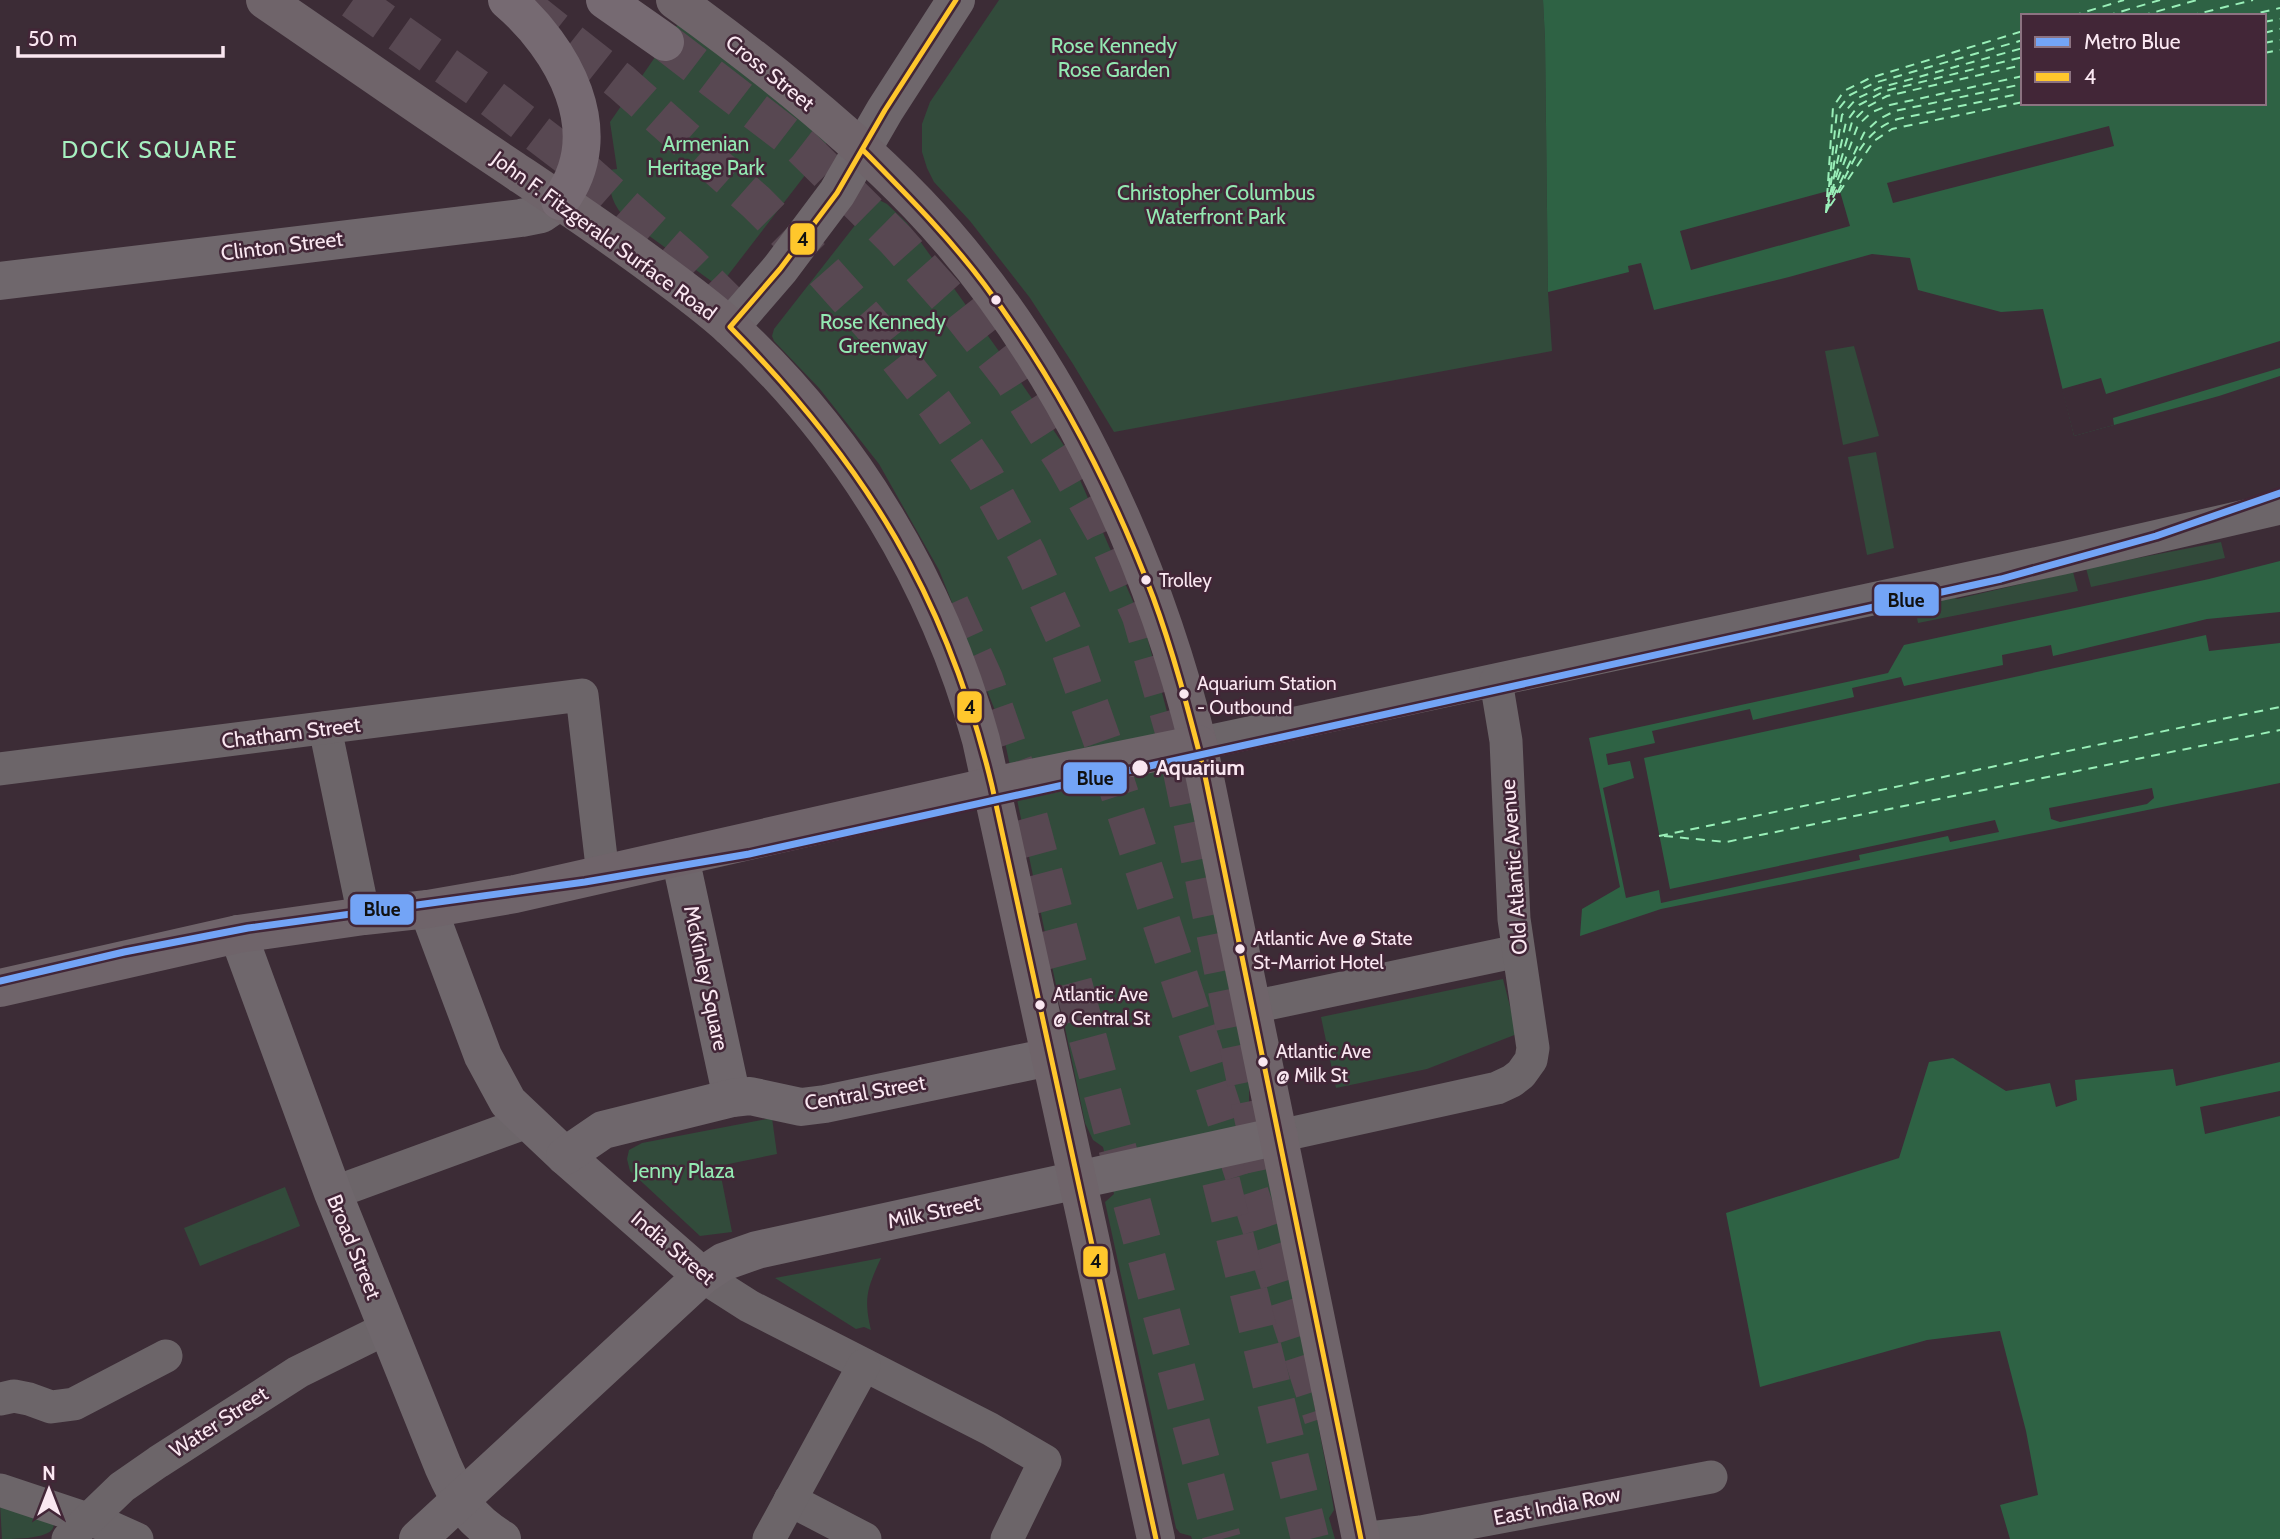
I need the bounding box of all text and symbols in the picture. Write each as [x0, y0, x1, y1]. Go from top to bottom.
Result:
scale bar [18, 14, 222, 58]
legend [2021, 14, 2266, 105]
text: 50 m [28, 26, 77, 51]
street label: Cross Street [721, 29, 820, 116]
text: Metro Blue [2084, 29, 2181, 54]
park label: Rose Kennedy Rose Garden [1051, 33, 1178, 82]
text: 4 [2084, 64, 2096, 89]
park label: Armenian Heritage Park [647, 131, 765, 180]
district label: DOCK SQUARE [62, 136, 239, 164]
street label: John F. Fitzgerald Surface Road [486, 145, 721, 325]
park label: Christopher Columbus Waterfront Park [1117, 180, 1315, 229]
line badge: 4 [789, 222, 816, 256]
street label: Clinton Street [219, 226, 344, 265]
text: 4 [797, 228, 809, 251]
unlabelled marker [989, 293, 1003, 307]
park label: Rose Kennedy Greenway [820, 309, 947, 358]
place label: Trolley [1159, 569, 1212, 592]
marker: Trolley [1139, 573, 1153, 587]
line badge: Blue [1873, 583, 1940, 617]
text: Blue [1888, 589, 1925, 612]
place label: Aquarium Station - Outbound [1197, 672, 1337, 719]
marker: Aquarium Station - Outbound [1177, 687, 1191, 701]
line badge: 4 [956, 690, 983, 724]
text: 4 [964, 696, 976, 719]
street label: Chatham Street [220, 712, 362, 753]
place label: Aquarium [1156, 755, 1245, 780]
marker: Aquarium [1130, 758, 1150, 778]
line badge: Blue [1062, 761, 1128, 795]
text: Blue [1077, 767, 1114, 790]
street label: Old Atlantic Avenue [1495, 778, 1532, 956]
line badge: Blue [349, 893, 415, 926]
text: Blue [364, 898, 401, 921]
street label: McKinley Square [679, 903, 734, 1053]
place label: Atlantic Ave @ State St-Marriot Hotel [1253, 927, 1413, 974]
marker: Atlantic Ave @ State St-Marriot Hotel [1233, 942, 1247, 956]
place label: Atlantic Ave @ Central St [1053, 983, 1151, 1030]
marker: Atlantic Ave @ Central St [1033, 998, 1047, 1012]
place label: Atlantic Ave @ Milk St [1276, 1040, 1371, 1087]
marker: Atlantic Ave @ Milk St [1256, 1055, 1270, 1069]
street label: Central Street [803, 1070, 927, 1115]
park label: Jenny Plaza [632, 1158, 735, 1183]
street label: Milk Street [885, 1189, 983, 1234]
street label: Broad Street [322, 1191, 387, 1303]
street label: India Street [626, 1205, 720, 1290]
line badge: 4 [1082, 1245, 1109, 1278]
text: 4 [1090, 1250, 1102, 1273]
street label: Water Street [165, 1381, 272, 1463]
north arrow [14, 1455, 84, 1525]
text: N [42, 1462, 56, 1485]
street label: East India Row [1491, 1481, 1623, 1530]

